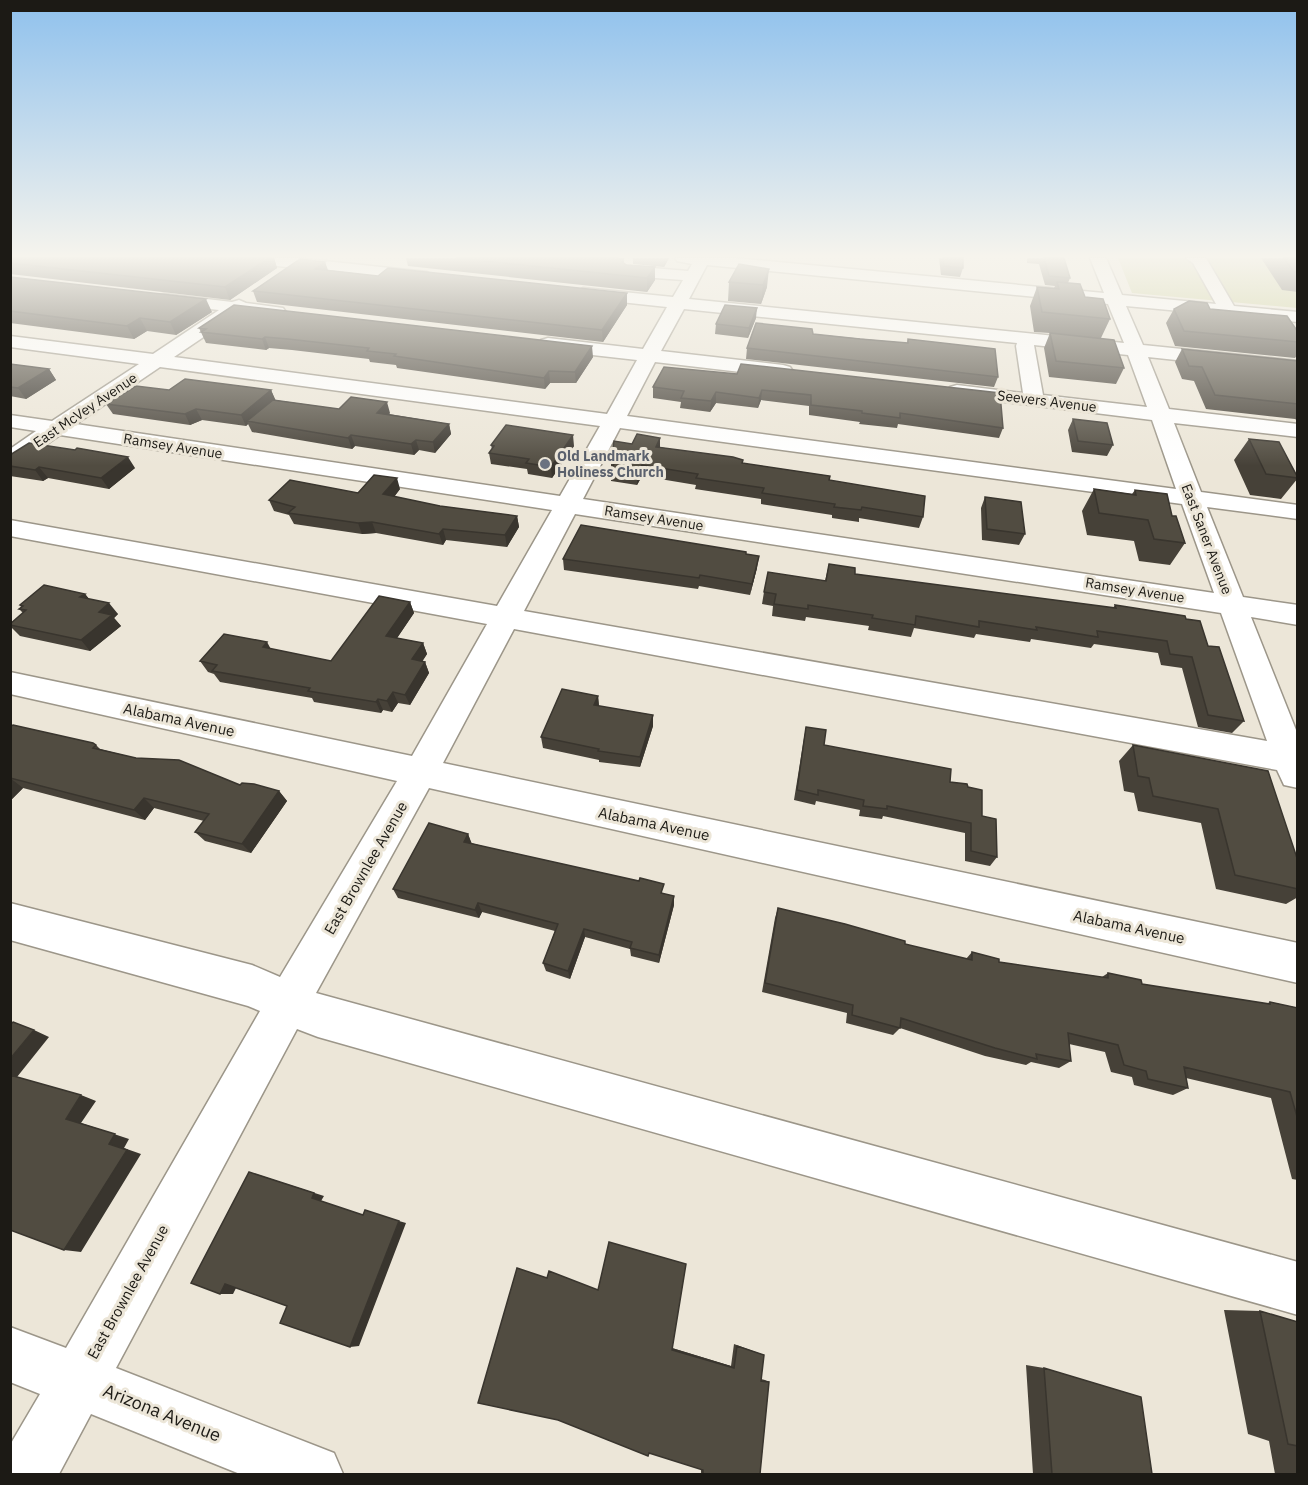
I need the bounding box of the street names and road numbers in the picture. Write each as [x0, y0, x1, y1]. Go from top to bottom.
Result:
street label: East McVey Avenue [30, 368, 141, 451]
street label: Seevers Avenue [996, 386, 1098, 416]
street label: Ramsey Avenue [122, 429, 224, 463]
street label: East Saner Avenue [1178, 481, 1236, 597]
street label: Ramsey Avenue [603, 501, 705, 535]
street label: Ramsey Avenue [1084, 573, 1186, 607]
street label: Alabama Avenue [122, 698, 236, 741]
street label: East Brownlee Avenue [320, 798, 411, 938]
street label: Alabama Avenue [597, 802, 711, 845]
street label: Alabama Avenue [1072, 905, 1186, 948]
street label: East Brownlee Avenue [83, 1221, 172, 1362]
street label: Arizona Avenue [100, 1378, 225, 1447]

